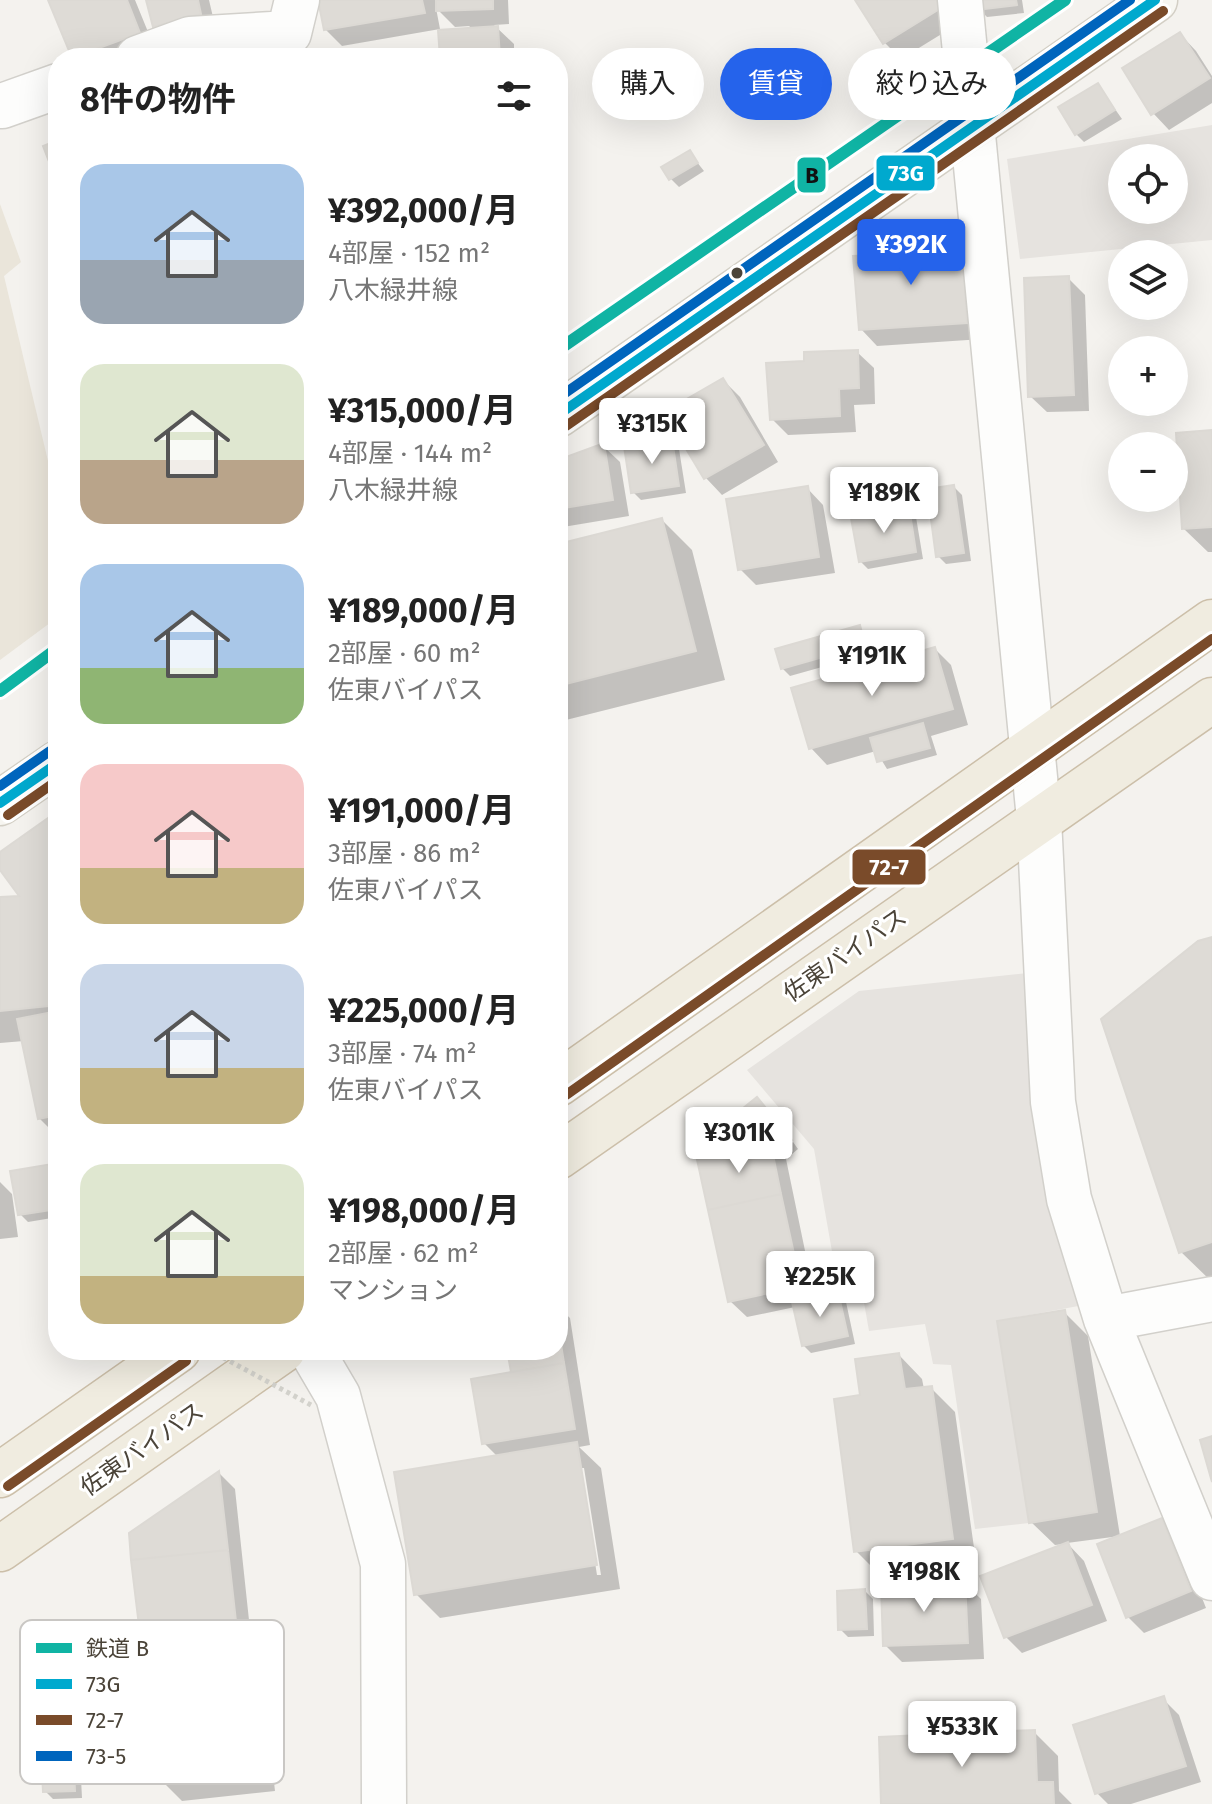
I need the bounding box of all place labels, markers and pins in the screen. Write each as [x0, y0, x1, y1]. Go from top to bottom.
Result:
pin: ¥392K [855, 219, 967, 287]
unlabelled marker [729, 265, 745, 281]
pin: ¥315K [596, 398, 708, 466]
pin: ¥189K [828, 467, 940, 535]
pin: ¥191K [816, 630, 928, 698]
pin: ¥301K [683, 1107, 795, 1175]
pin: ¥225K [764, 1251, 876, 1319]
pin: ¥198K [868, 1546, 980, 1614]
pin: ¥533K [906, 1701, 1018, 1769]

